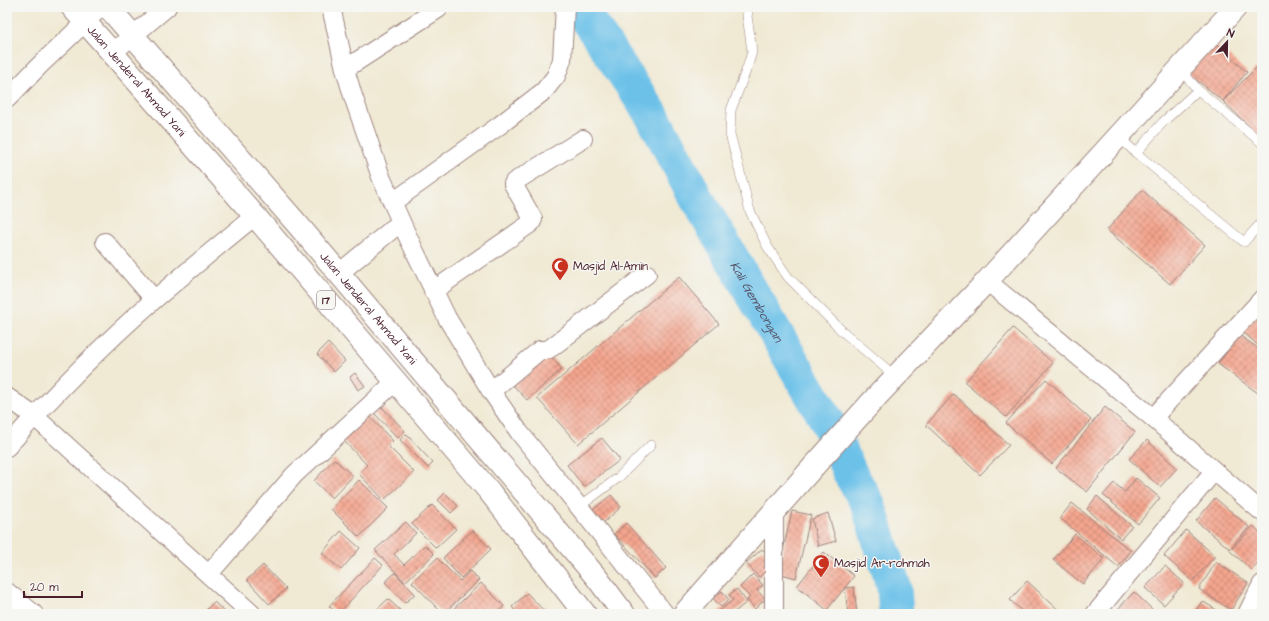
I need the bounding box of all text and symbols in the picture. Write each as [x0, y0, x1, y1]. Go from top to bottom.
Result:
street label: Jalan Jenderal Ahmad Yani [83, 22, 190, 140]
north arrow [1207, 22, 1247, 62]
text: N [1225, 25, 1237, 41]
street label: Jalan Jenderal Ahmad Yani [315, 248, 421, 368]
mosque icon: Masjid Al-Amin [550, 256, 570, 281]
place label: Masjid Al-Amin [573, 258, 648, 275]
water label: Kali Gembongan [725, 258, 788, 347]
road number: 17 [317, 291, 335, 309]
mosque icon: Masjid Ar-rohmah [811, 553, 831, 578]
place label: Masjid Ar-rohmah [834, 555, 930, 572]
scale bar [24, 573, 82, 599]
text: 20 m [30, 579, 59, 596]

